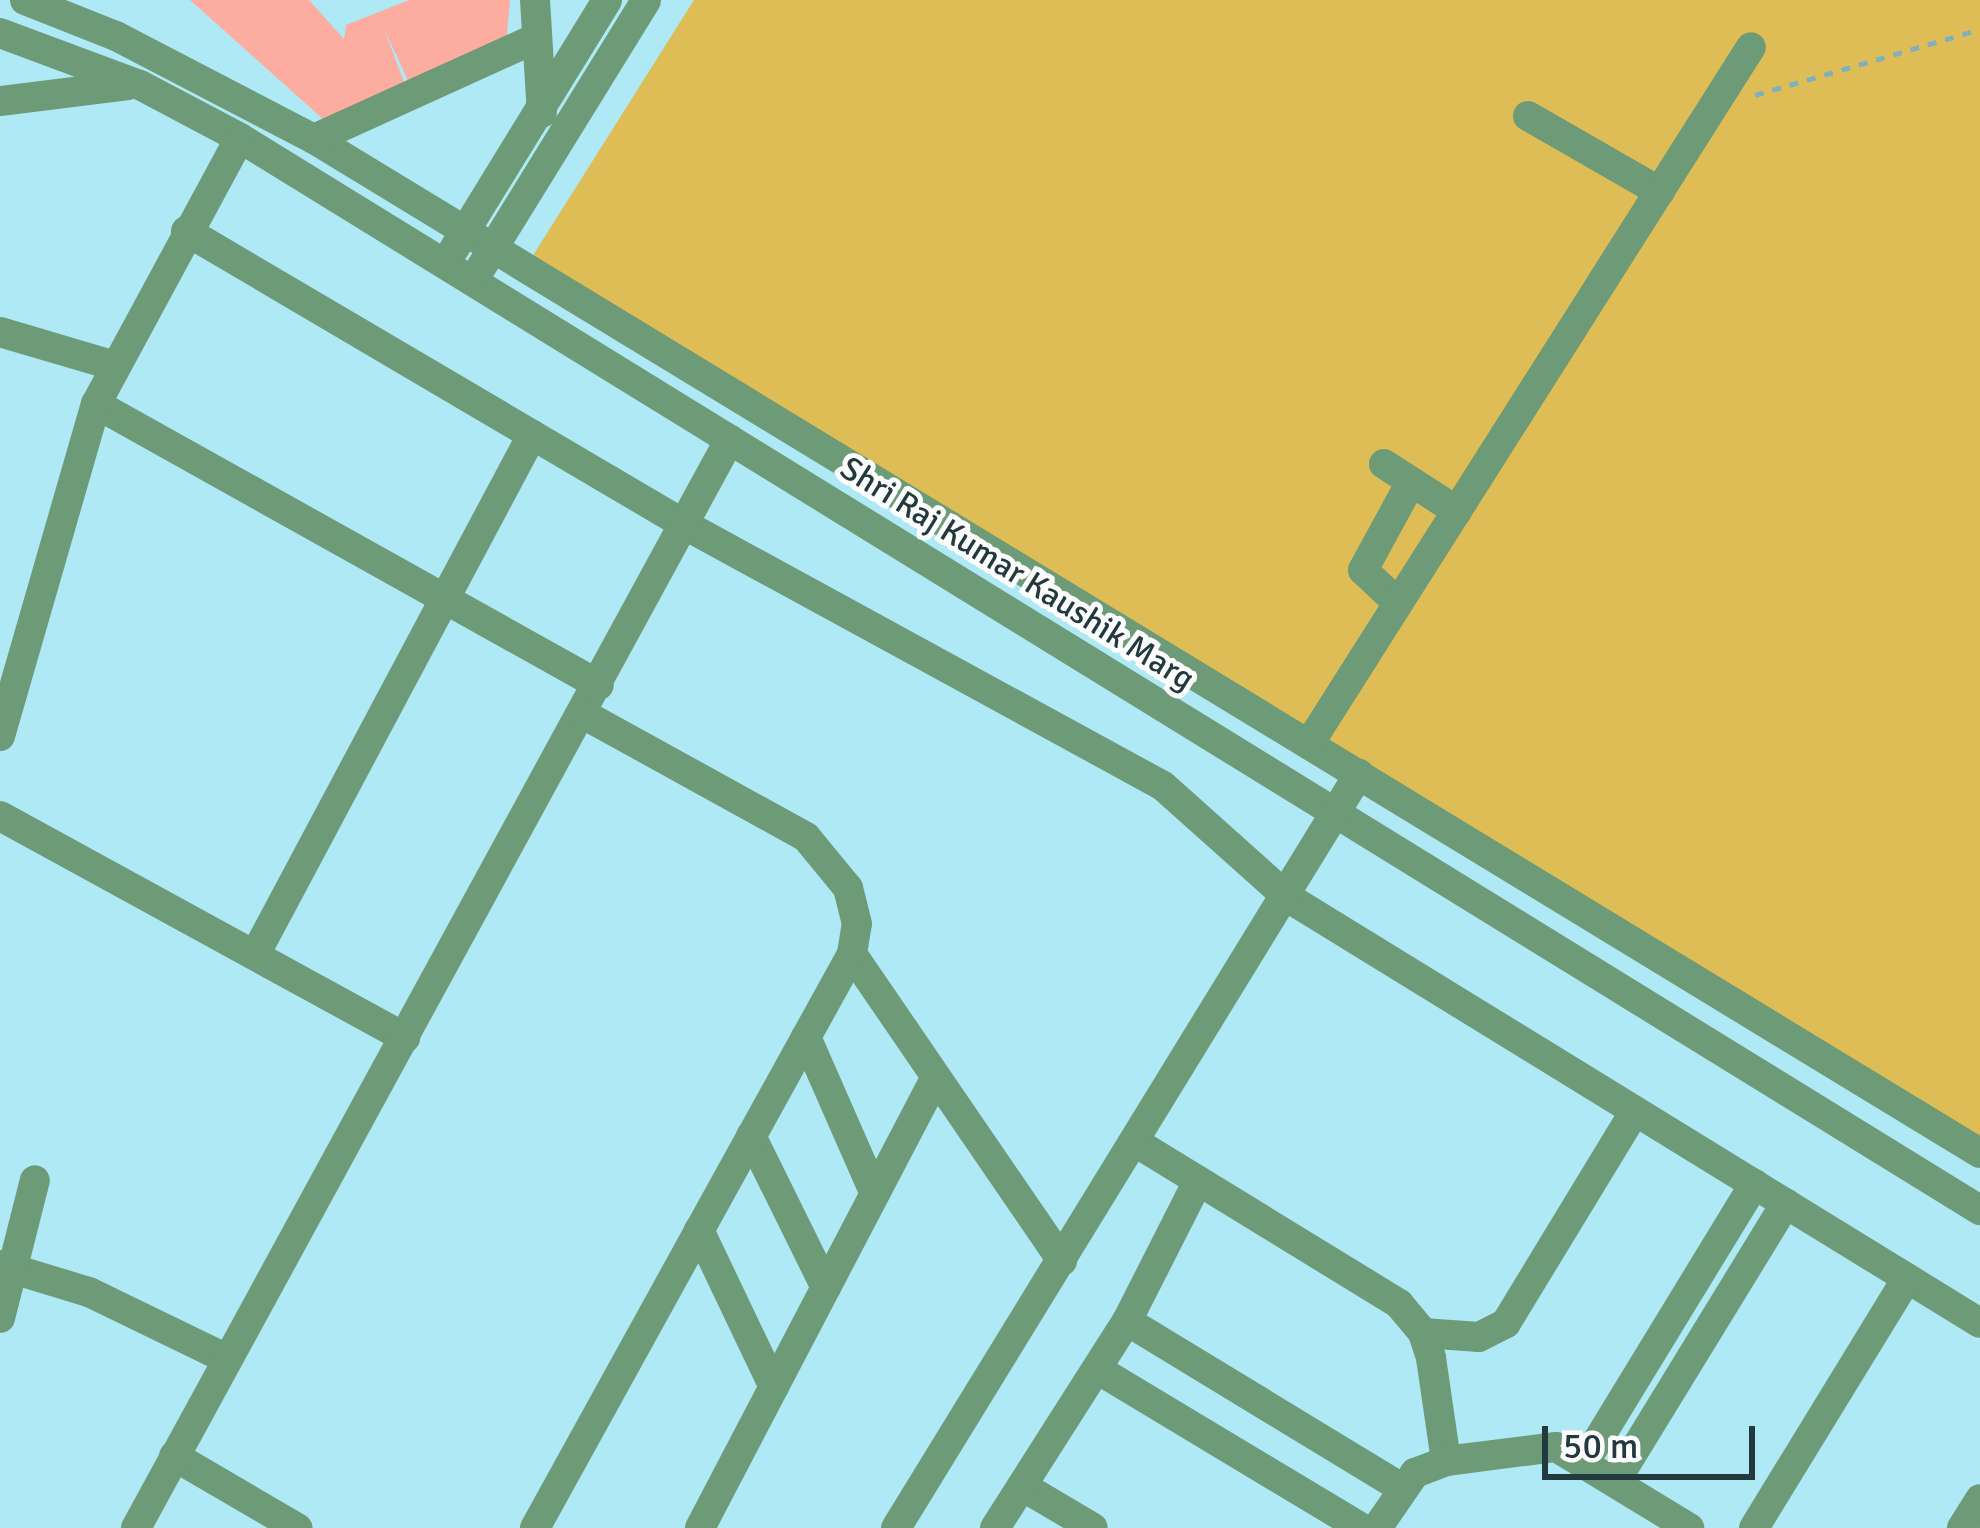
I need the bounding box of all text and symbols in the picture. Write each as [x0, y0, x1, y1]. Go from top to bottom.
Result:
street label: Shri Raj Kumar Kaushik Marg [833, 449, 1201, 699]
scale bar [1548, 1402, 1761, 1476]
text: 50 m [1563, 1424, 1639, 1469]

